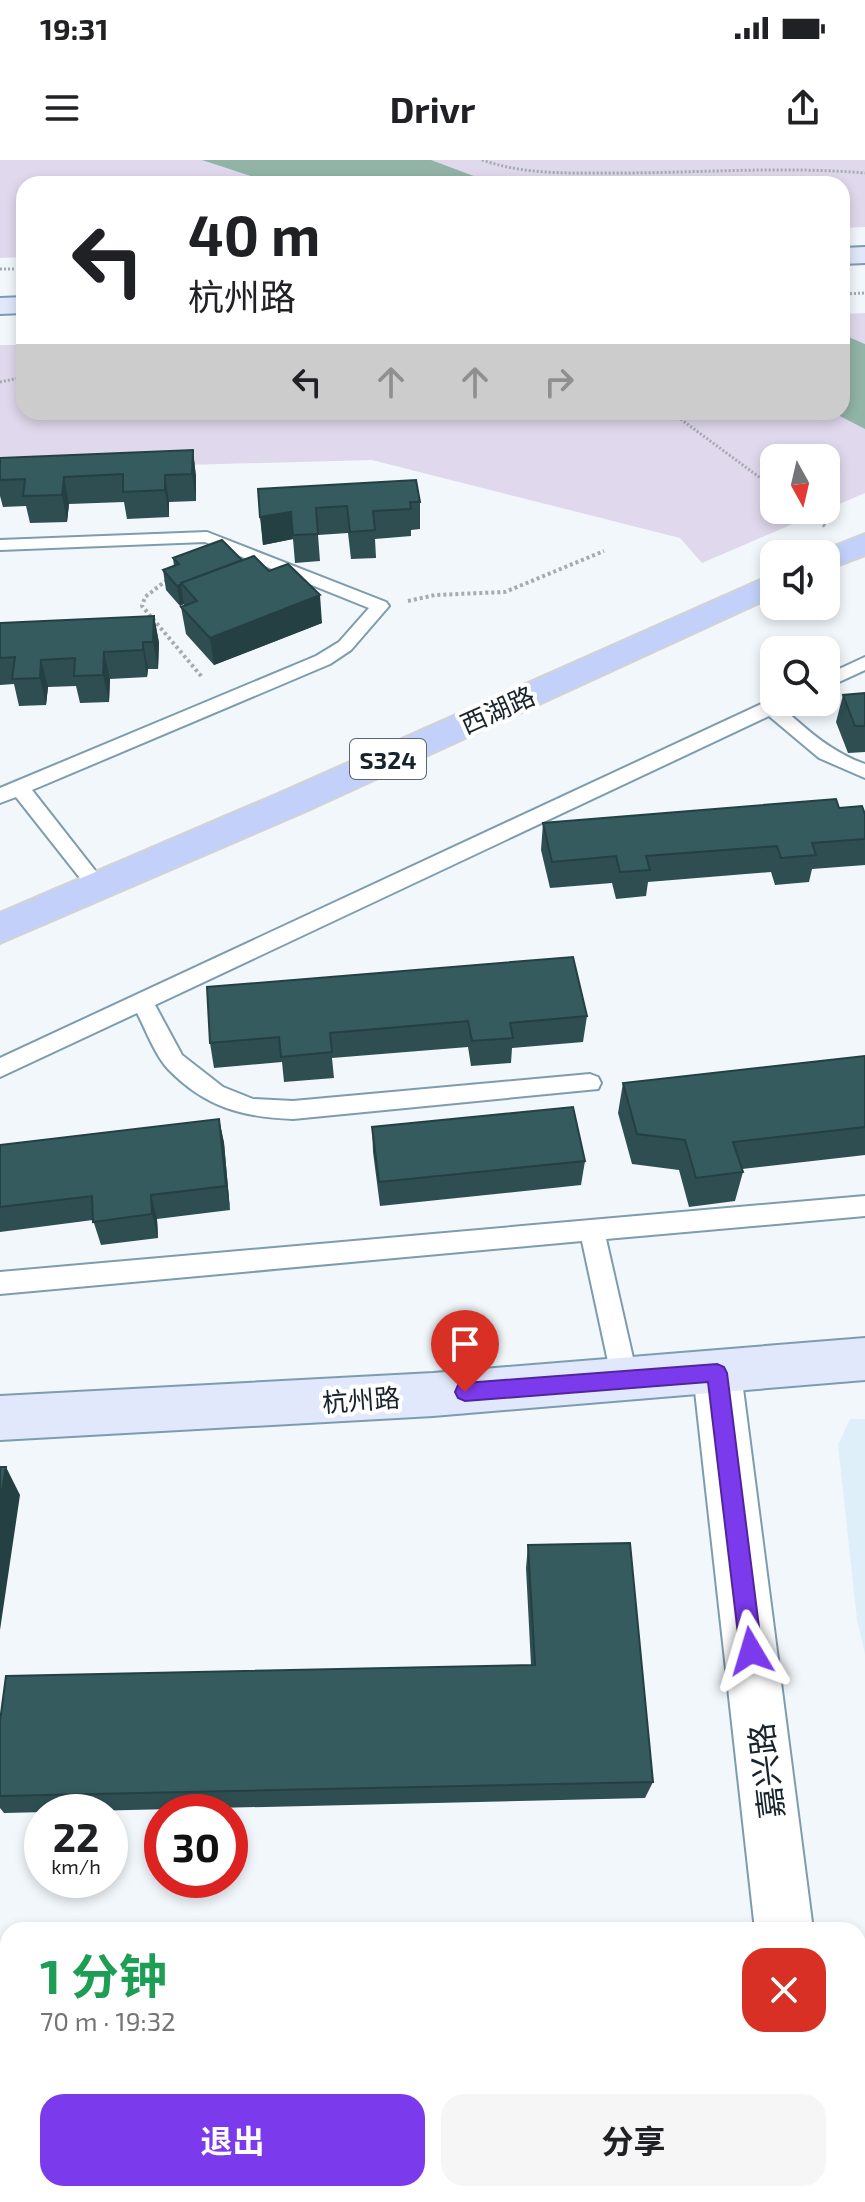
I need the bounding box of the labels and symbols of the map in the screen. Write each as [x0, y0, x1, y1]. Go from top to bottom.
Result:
north arrow [760, 444, 840, 524]
street label: 西湖路 [455, 679, 539, 739]
road number: S324 [350, 739, 426, 779]
pin [431, 1310, 499, 1392]
street label: 杭州路 [321, 1381, 401, 1417]
position arrow [709, 1609, 793, 1693]
street label: 嘉兴路 [740, 1721, 790, 1821]
speed limit sign: 30 [144, 1794, 248, 1898]

